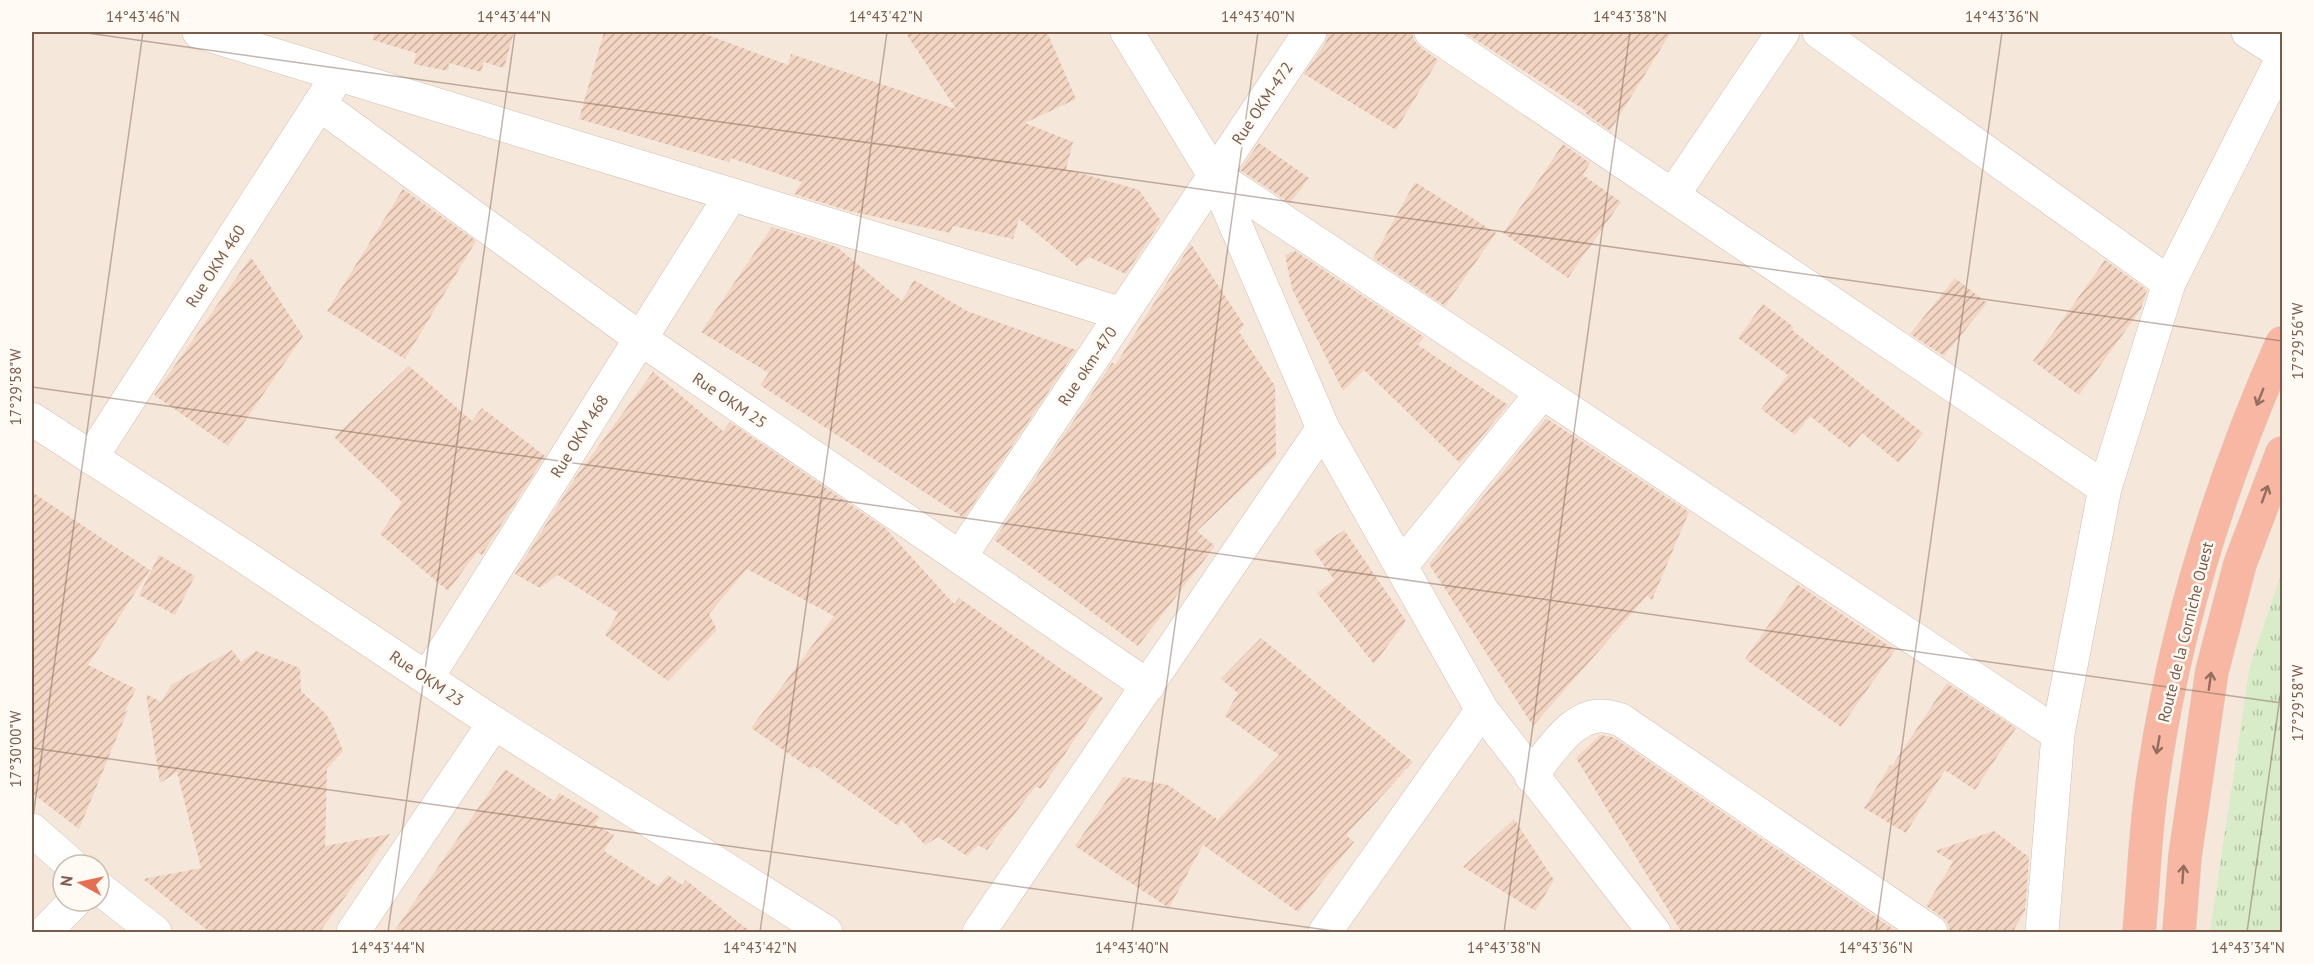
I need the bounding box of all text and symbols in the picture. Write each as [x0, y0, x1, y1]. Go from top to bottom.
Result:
text: 14°43'46"N [106, 7, 180, 26]
text: 14°43'44"N [477, 7, 551, 26]
text: 14°43'42"N [849, 7, 923, 26]
text: 14°43'40"N [1221, 7, 1295, 26]
text: 14°43'38"N [1593, 7, 1667, 26]
text: 14°43'36"N [1965, 7, 2039, 26]
street label: Rue OKM-472 [1227, 58, 1297, 148]
street label: Rue OKM 460 [181, 221, 249, 311]
text: 17°29'56"W [2288, 302, 2307, 379]
street label: Rue okm-470 [1053, 322, 1121, 410]
text: 17°29'58"W [6, 348, 25, 425]
street label: Rue OKM 25 [689, 368, 771, 432]
one-way arrow [2254, 387, 2265, 406]
street label: Rue OKM 468 [546, 391, 612, 481]
one-way arrow [2261, 485, 2272, 504]
street label: Route de la Corniche Ouest [2153, 539, 2217, 724]
street label: Rue OKM 23 [386, 646, 468, 710]
text: 17°29'58"W [2288, 664, 2307, 741]
one-way arrow [2205, 672, 2216, 692]
text: 17°30'00"W [6, 710, 25, 787]
one-way arrow [2153, 734, 2164, 754]
north arrow [51, 853, 111, 913]
one-way arrow [2178, 865, 2189, 885]
text: N [56, 874, 77, 888]
text: 14°43'44"N [351, 938, 425, 957]
text: 14°43'42"N [723, 938, 797, 957]
text: 14°43'40"N [1095, 938, 1169, 957]
text: 14°43'38"N [1467, 938, 1541, 957]
text: 14°43'36"N [1839, 938, 1913, 957]
text: 14°43'34"N [2211, 938, 2285, 957]

